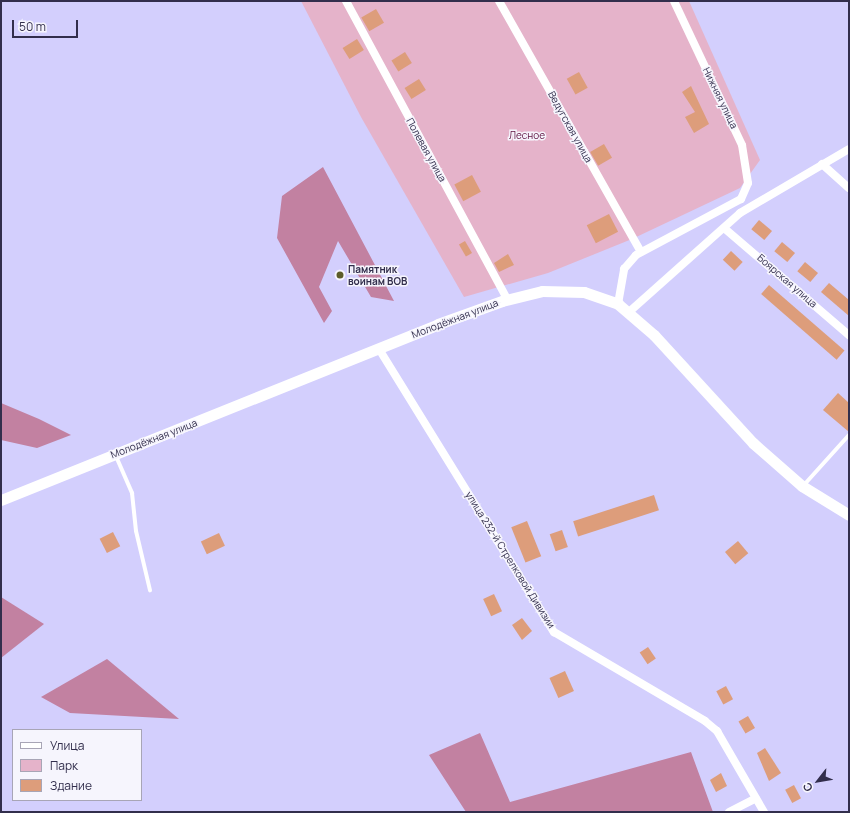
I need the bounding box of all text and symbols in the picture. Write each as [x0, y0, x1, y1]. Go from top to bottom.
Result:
scale bar [14, 12, 80, 38]
text: 50 m [19, 18, 46, 35]
street label: Нижняя улица [700, 65, 740, 131]
street label: Ведугская улица [545, 89, 595, 165]
street label: Полевая улица [404, 116, 448, 184]
park label: Лесное [509, 130, 545, 142]
street label: Боярская улица [755, 252, 819, 310]
place label: Памятник воинам ВОВ [348, 263, 407, 286]
marker: Памятник воинам ВОВ [335, 270, 345, 280]
street label: Молодёжная улица [410, 297, 500, 341]
street label: Молодёжная улица [109, 417, 199, 461]
street label: улица 232-й Стрелковой Дивизии [463, 489, 557, 631]
legend [12, 729, 142, 801]
text: Улица [50, 737, 84, 754]
text: Парк [50, 757, 78, 774]
north arrow [798, 761, 838, 801]
text: Здание [50, 777, 92, 794]
text: С [799, 780, 816, 795]

